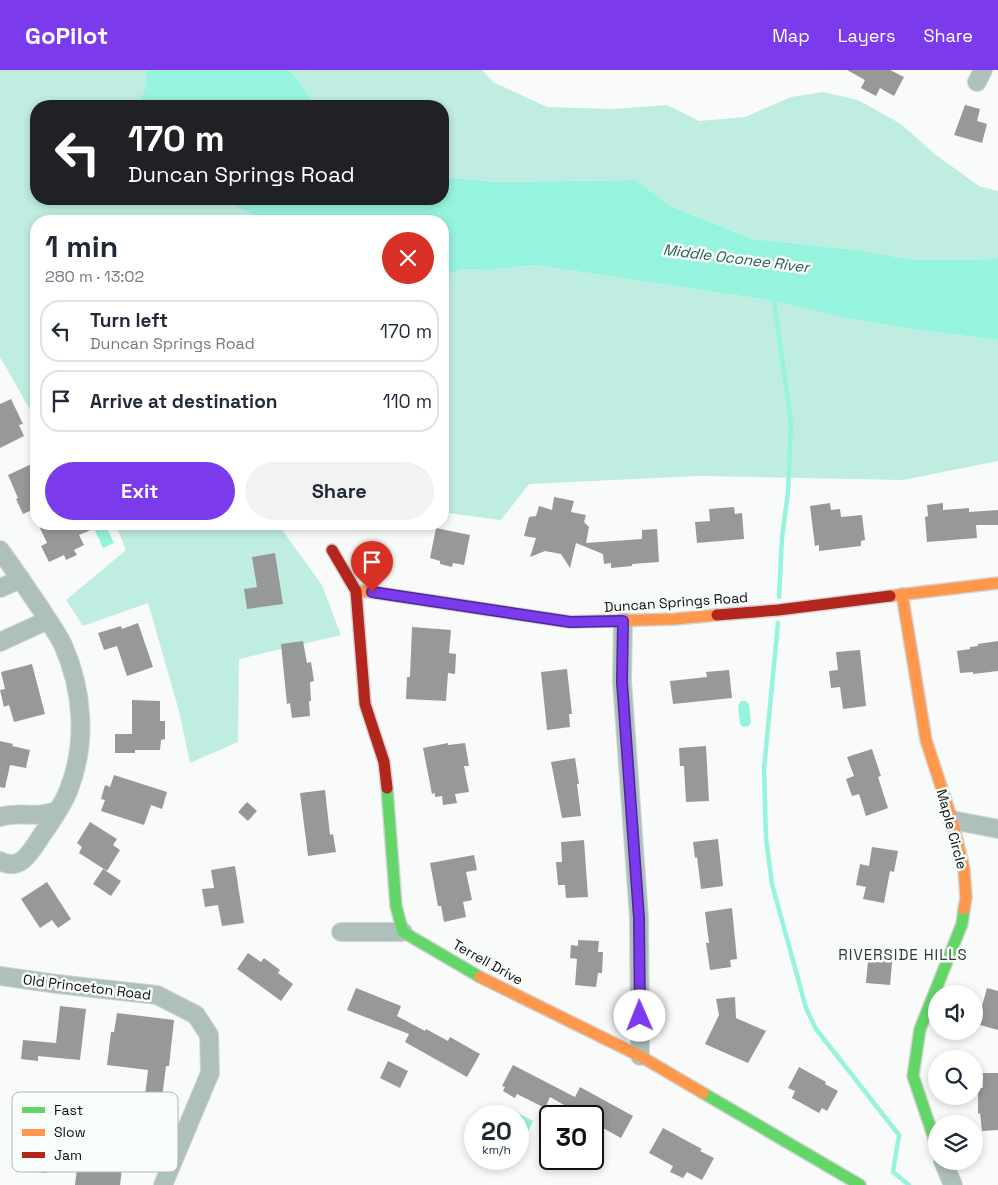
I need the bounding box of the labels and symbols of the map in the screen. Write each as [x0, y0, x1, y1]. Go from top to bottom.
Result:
water label: Middle Oconee River [662, 240, 811, 277]
pin [351, 541, 393, 592]
street label: Duncan Springs Road [603, 588, 749, 616]
street label: Maple Circle [933, 787, 971, 871]
street label: Terrell Drive [450, 935, 526, 989]
district label: RIVERSIDE HILLS [838, 945, 968, 964]
street label: Old Princeton Road [22, 970, 152, 1004]
position arrow [613, 989, 665, 1041]
legend [12, 1092, 178, 1172]
text: Fast [54, 1101, 83, 1119]
speed limit sign: 30 [539, 1105, 604, 1170]
text: Slow [54, 1123, 86, 1141]
text: Jam [54, 1146, 82, 1164]

